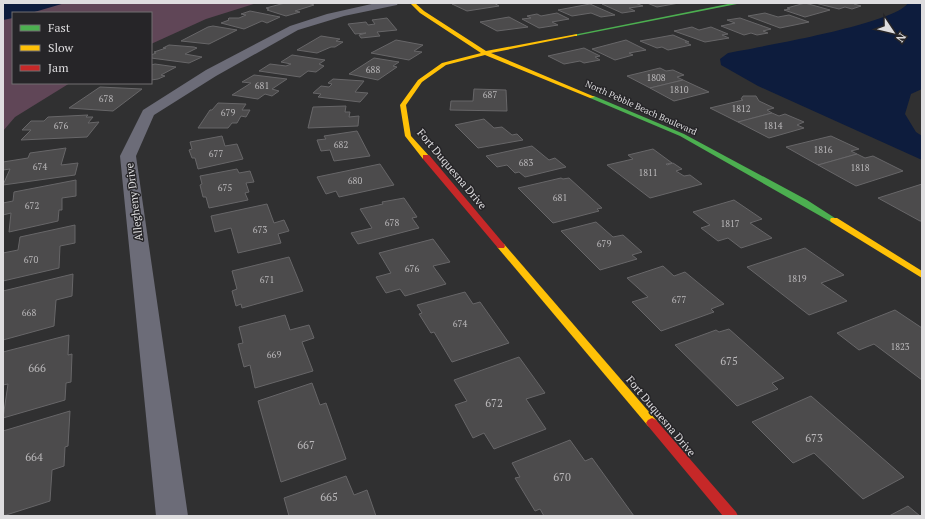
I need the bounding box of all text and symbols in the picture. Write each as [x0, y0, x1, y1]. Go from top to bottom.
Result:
legend [12, 12, 152, 84]
north arrow [873, 12, 913, 52]
text: Fast [48, 20, 71, 35]
text: N [893, 30, 909, 46]
text: Slow [48, 40, 74, 55]
text: Jam [48, 60, 69, 75]
house number: 688 [366, 64, 380, 76]
house number: 1808 [646, 72, 666, 84]
street label: North Pebble Beach Boulevard [583, 78, 699, 138]
house number: 681 [255, 80, 269, 92]
house number: 1810 [669, 84, 689, 96]
house number: 687 [483, 89, 497, 101]
house number: 678 [99, 93, 113, 105]
house number: 1812 [731, 103, 751, 115]
house number: 679 [221, 107, 235, 119]
house number: 676 [54, 120, 68, 132]
house number: 1814 [763, 120, 783, 132]
street label: Fort Duquesna Drive [414, 126, 490, 212]
house number: 682 [334, 139, 348, 151]
house number: 1816 [813, 144, 833, 156]
house number: 677 [209, 148, 223, 160]
house number: 683 [519, 157, 533, 169]
house number: 674 [33, 161, 47, 173]
street label: Allegheny Drive [122, 162, 146, 242]
house number: 1818 [850, 162, 870, 174]
house number: 1811 [638, 167, 658, 179]
house number: 680 [348, 175, 362, 187]
house number: 675 [218, 182, 232, 194]
house number: 681 [553, 192, 567, 204]
house number: 672 [25, 200, 39, 212]
house number: 678 [385, 217, 399, 229]
house number: 1817 [720, 218, 740, 230]
house number: 673 [253, 224, 267, 236]
house number: 679 [597, 238, 611, 250]
house number: 670 [24, 254, 38, 266]
house number: 676 [405, 263, 419, 275]
house number: 1819 [787, 273, 807, 285]
house number: 671 [260, 274, 274, 286]
house number: 677 [672, 294, 686, 306]
house number: 668 [22, 307, 36, 319]
house number: 674 [453, 318, 467, 330]
house number: 1823 [890, 341, 910, 353]
house number: 669 [267, 349, 281, 361]
house number: 675 [720, 354, 738, 368]
house number: 666 [28, 361, 46, 375]
street label: Fort Duquesna Drive [623, 373, 699, 459]
house number: 672 [485, 396, 503, 410]
house number: 673 [805, 431, 823, 445]
house number: 667 [297, 438, 315, 452]
house number: 664 [25, 450, 43, 464]
house number: 670 [553, 470, 571, 484]
house number: 665 [320, 490, 338, 504]

